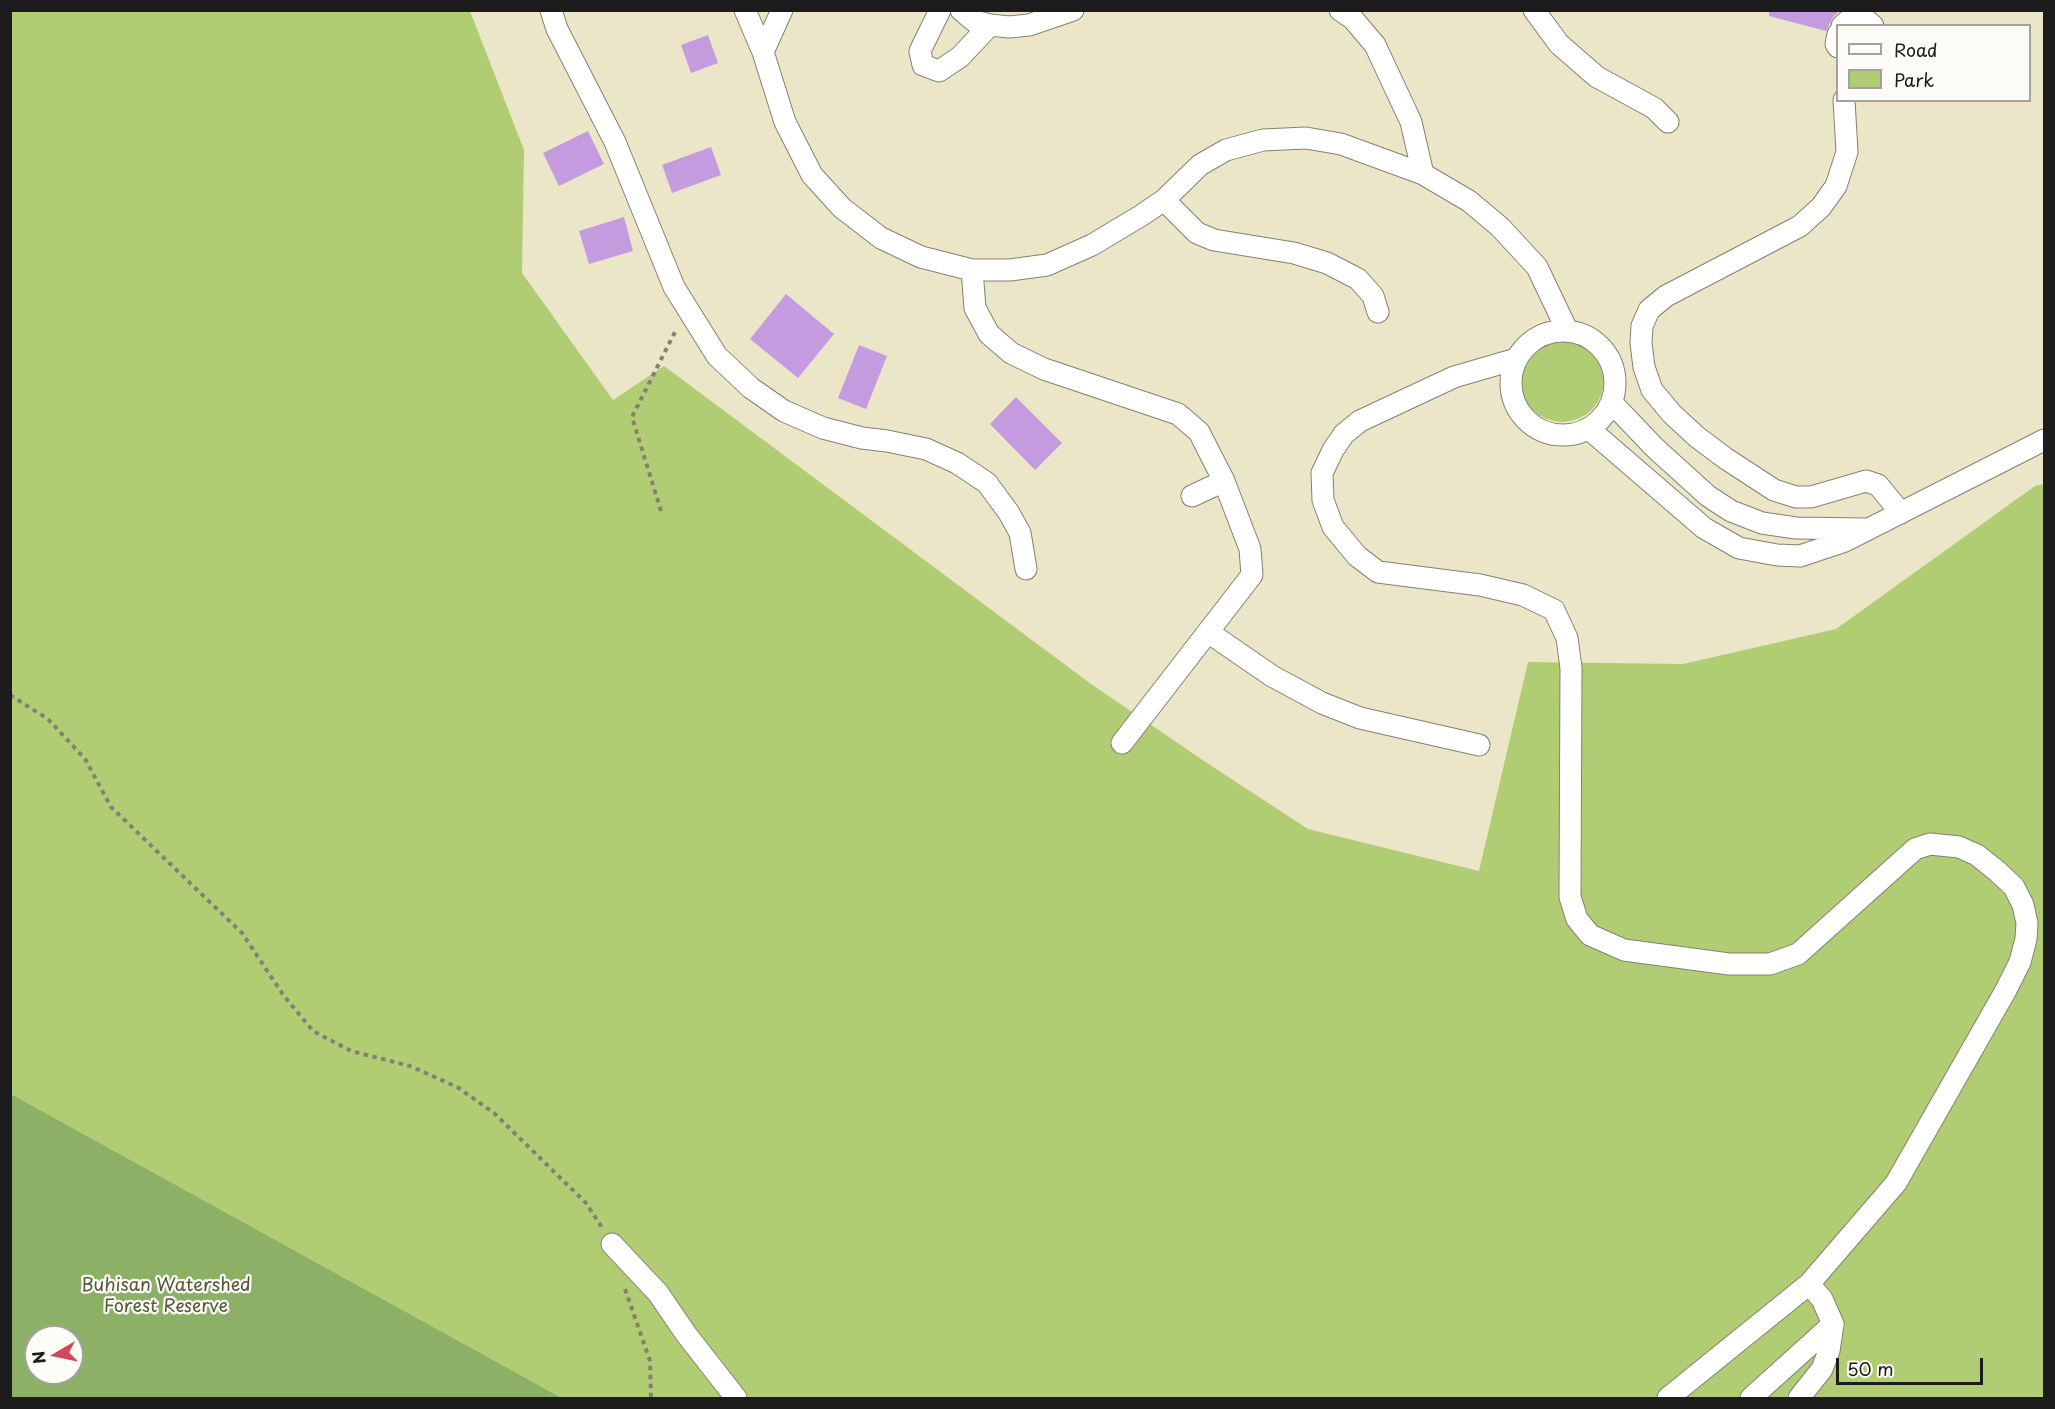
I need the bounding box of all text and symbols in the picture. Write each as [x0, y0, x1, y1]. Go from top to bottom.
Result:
legend [1836, 24, 2031, 102]
text: Road [1894, 36, 1938, 63]
text: Park [1894, 66, 1934, 93]
park label: Buhisan Watershed Forest Reserve [81, 1275, 251, 1318]
north arrow [24, 1325, 84, 1385]
scale bar [1839, 1346, 1986, 1384]
text: N [25, 1349, 51, 1366]
text: 50 m [1847, 1355, 1894, 1382]

